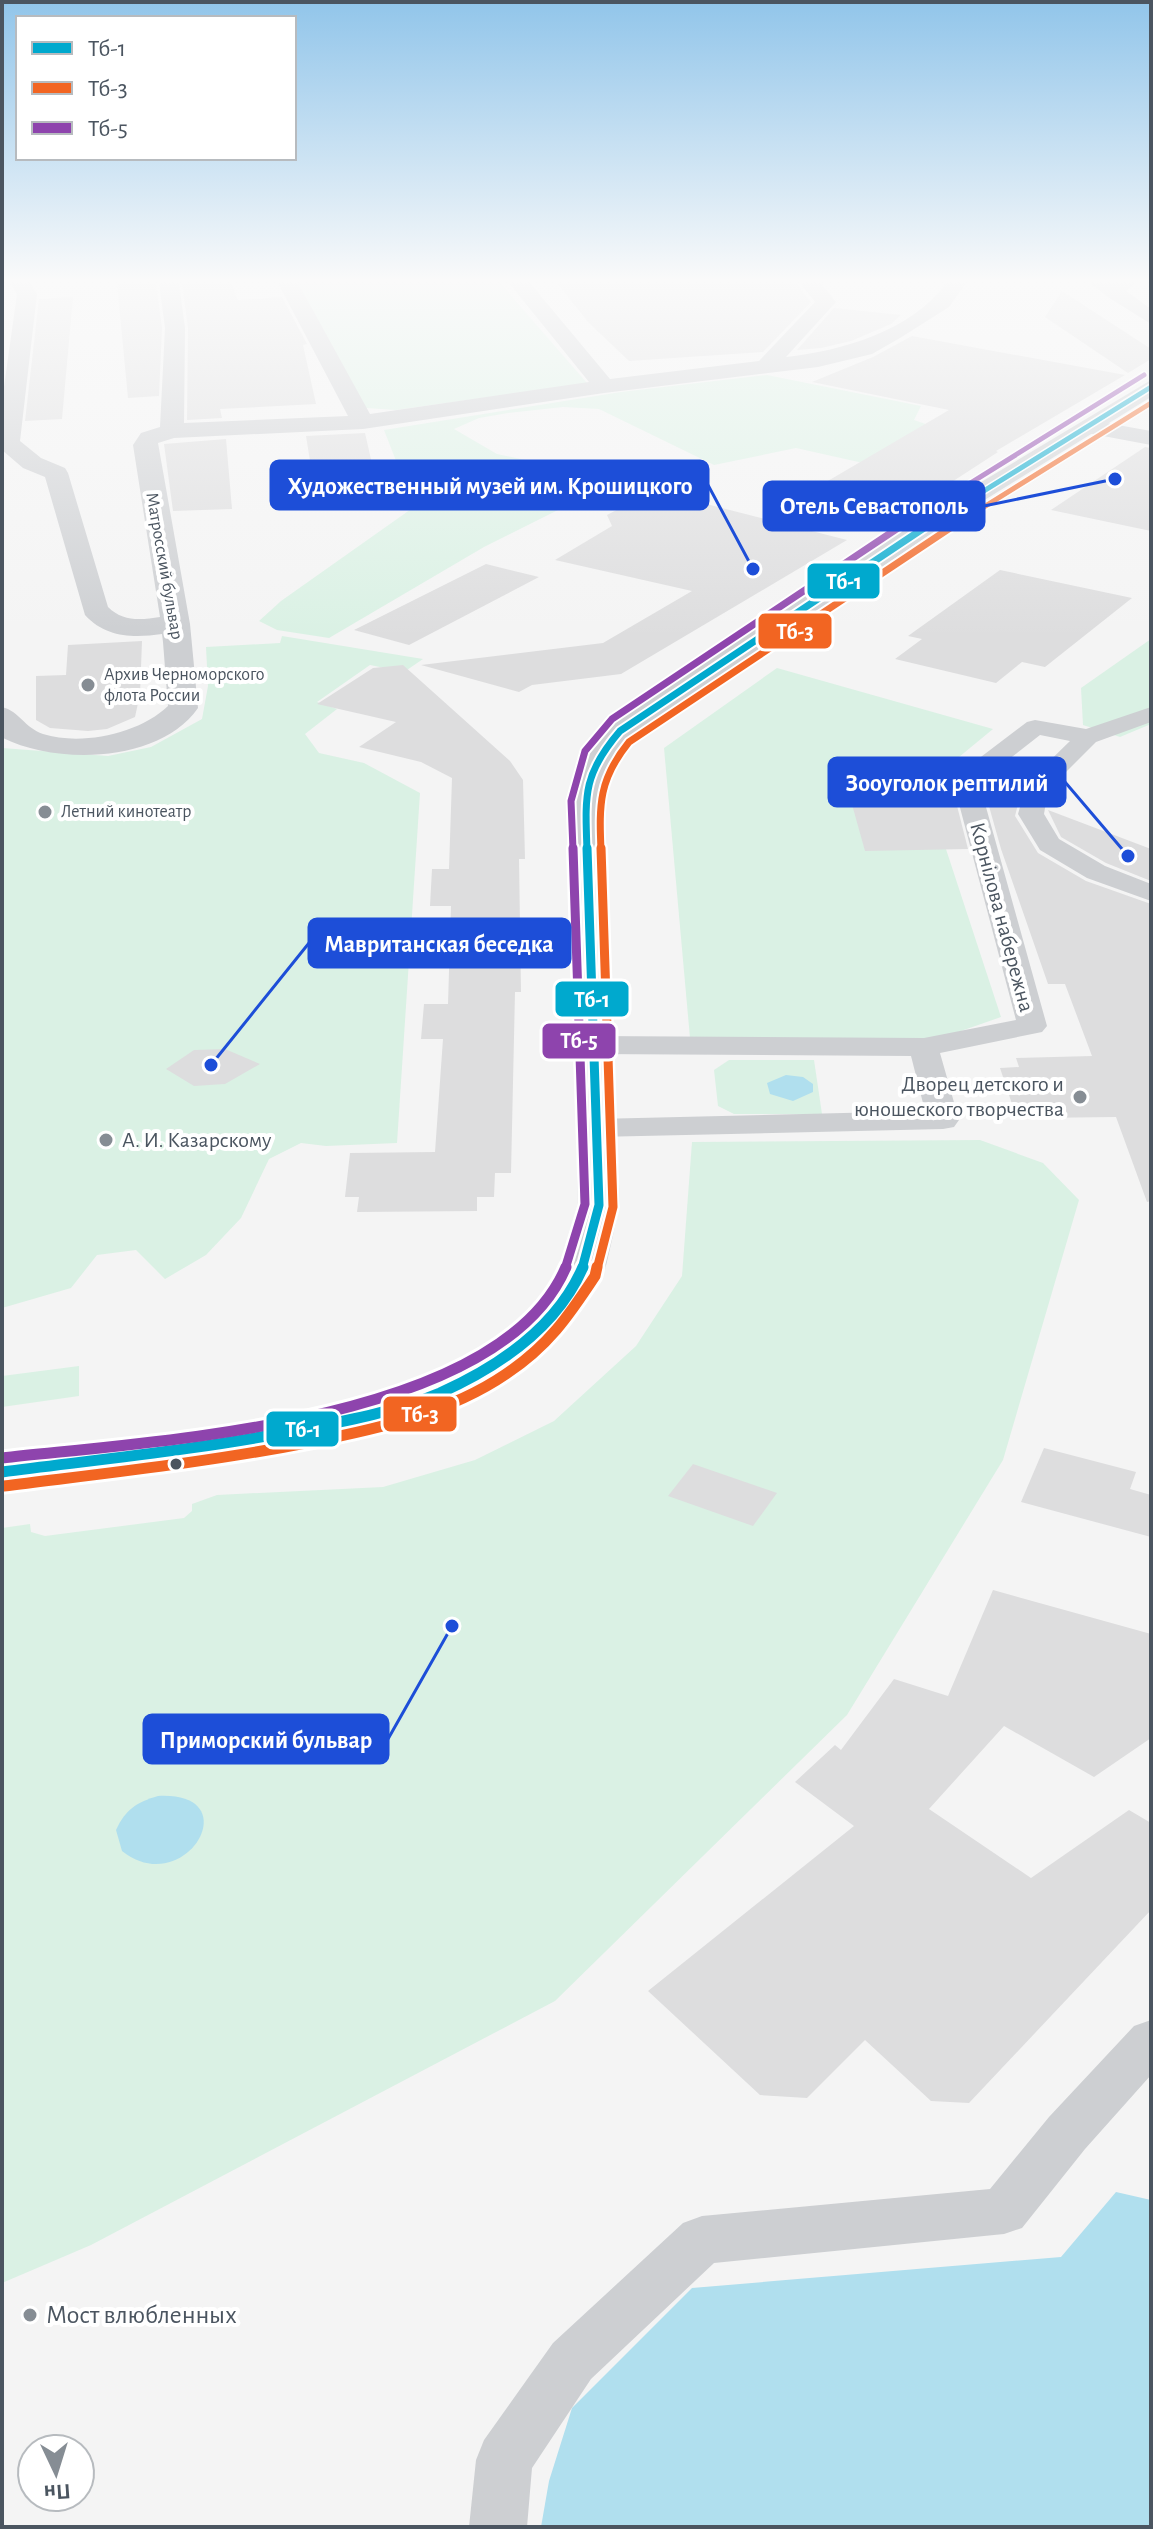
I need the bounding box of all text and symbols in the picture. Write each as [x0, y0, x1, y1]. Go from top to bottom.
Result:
legend [16, 16, 296, 160]
text: Тб-1 [88, 37, 126, 61]
text: Тб-3 [88, 77, 128, 101]
text: Тб-5 [88, 117, 128, 141]
callout: Художественный музей им. Крошицкого [271, 461, 708, 509]
text: Художественный музей им. Крошицкого [287, 475, 693, 499]
callout: Отель Севастополь [764, 482, 984, 530]
street label: Матросский бульвар [142, 491, 187, 641]
text: Отель Севастополь [780, 495, 968, 519]
line badge: Тб-1 [806, 562, 881, 600]
text: Тб-1 [826, 571, 862, 593]
line badge: Тб-3 [757, 612, 833, 650]
text: Тб-3 [776, 621, 814, 643]
place label: Архив Черноморского флота России [104, 666, 264, 705]
marker: Архив Черноморского флота России [79, 676, 97, 694]
callout: Зооуголок рептилий [829, 758, 1065, 806]
text: Зооуголок рептилий [845, 772, 1049, 796]
marker: Летний кинотеатр [36, 803, 54, 821]
place label: Летний кинотеатр [61, 803, 191, 821]
street label: Корнілова набережна [966, 820, 1038, 1014]
callout: Мавританская беседка [309, 919, 570, 967]
text: Мавританская беседка [324, 933, 554, 957]
line badge: Тб-1 [554, 980, 630, 1018]
text: Тб-1 [574, 989, 610, 1011]
line badge: Тб-5 [541, 1022, 617, 1060]
text: Тб-5 [560, 1030, 598, 1052]
place label: Дворец детского и юношеского творчества [854, 1073, 1064, 1120]
marker: Дворец детского и юношеского творчества [1071, 1088, 1089, 1106]
place label: А. И. Казарскому [122, 1129, 272, 1151]
marker: А. И. Казарскому [97, 1131, 115, 1149]
line badge: Тб-3 [382, 1395, 458, 1433]
text: Тб-3 [401, 1404, 439, 1426]
line badge: Тб-1 [265, 1410, 340, 1448]
text: Тб-1 [285, 1419, 321, 1441]
unlabelled marker [168, 1456, 184, 1472]
callout: Приморский бульвар [144, 1715, 388, 1763]
text: Приморский бульвар [160, 1729, 372, 1753]
place label: Мост влюбленных [46, 2302, 237, 2328]
marker: Мост влюбленных [21, 2306, 39, 2324]
north arrow [16, 2433, 96, 2513]
text: Пн [43, 2480, 71, 2504]

